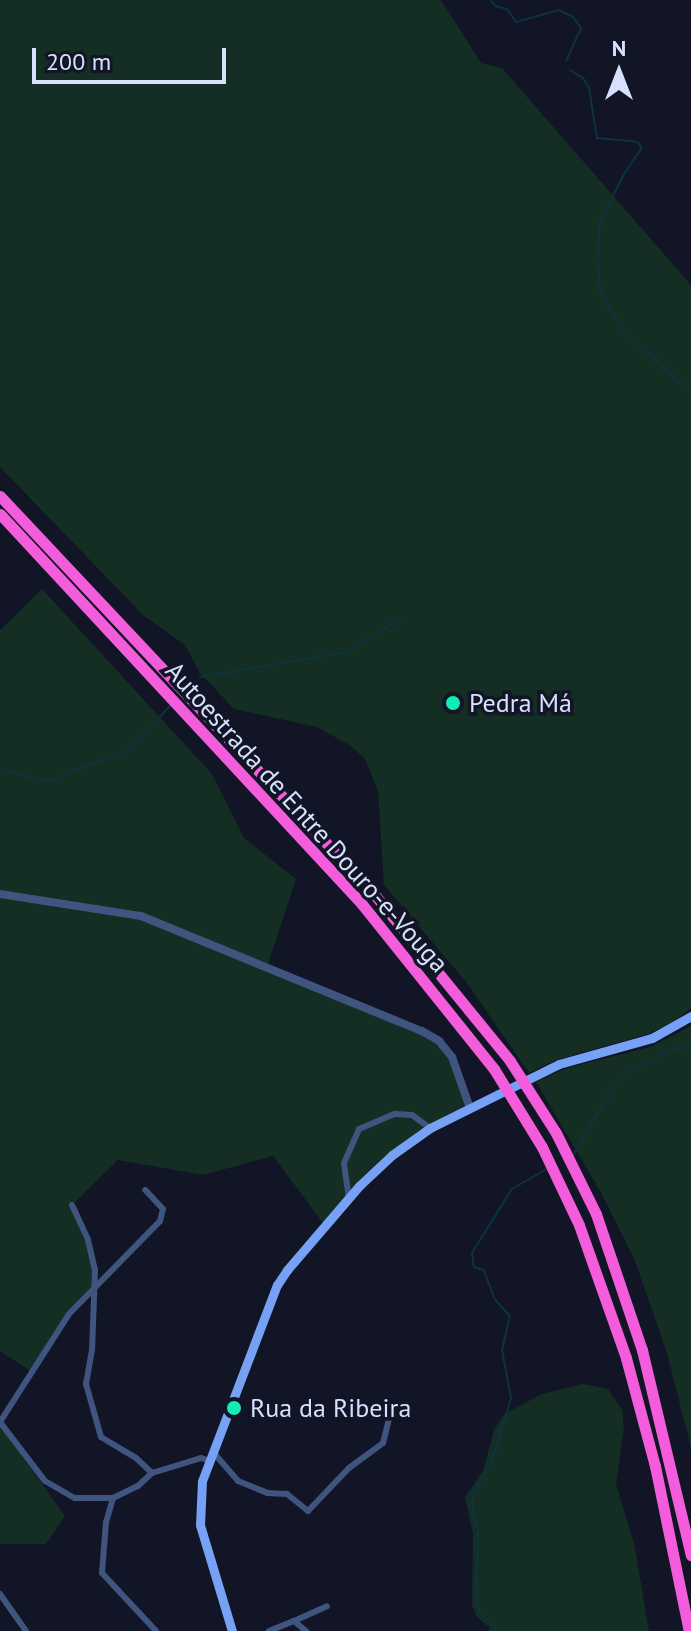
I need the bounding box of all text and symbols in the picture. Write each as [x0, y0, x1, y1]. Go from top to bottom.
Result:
scale bar [36, 32, 230, 82]
north arrow [579, 32, 659, 112]
text: N [612, 34, 626, 62]
text: 200 m [46, 46, 111, 77]
street label: Autoestrada de Entre Douro-e-Vouga [159, 655, 455, 979]
place label: Pedra Má [469, 687, 572, 719]
marker: Pedra Má [444, 694, 462, 712]
place label: Rua da Ribeira [250, 1392, 411, 1424]
marker: Rua da Ribeira [225, 1399, 243, 1417]

